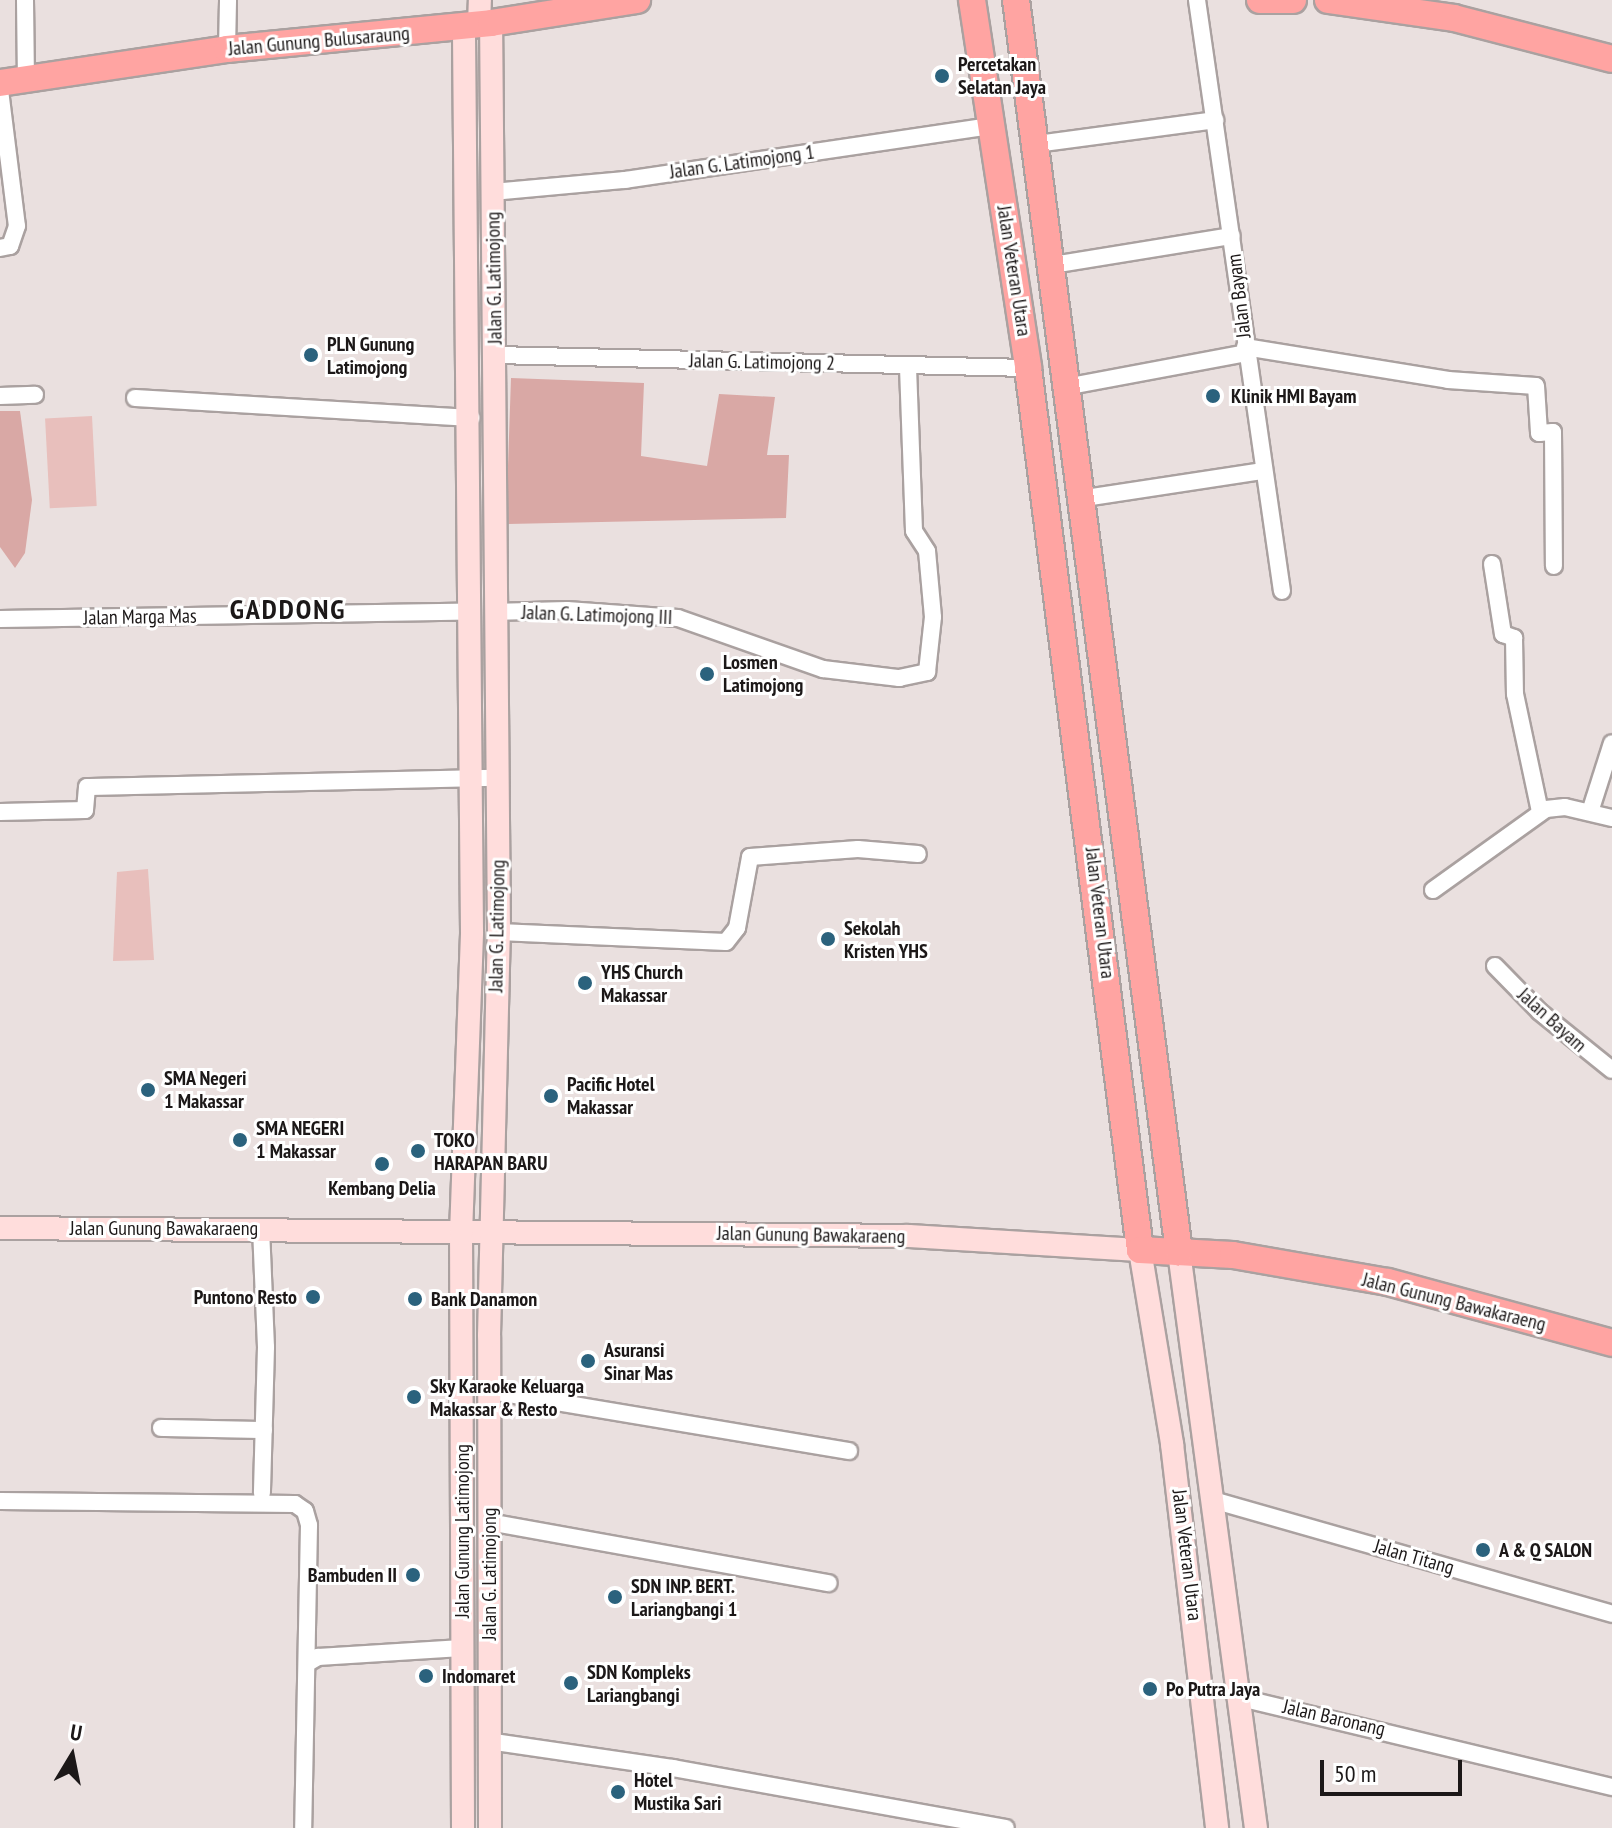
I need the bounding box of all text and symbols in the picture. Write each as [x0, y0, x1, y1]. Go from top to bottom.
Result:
street label: Jalan Gunung Bulusaraung [227, 21, 411, 61]
place label: Percetakan Selatan Jaya [958, 52, 1046, 99]
marker: Percetakan Selatan Jaya [933, 67, 951, 85]
street label: Jalan G. Latimojong 1 [667, 140, 817, 184]
street label: Jalan Veteran Utara [992, 204, 1036, 338]
street label: Jalan G. Latimojong [481, 211, 507, 345]
street label: Jalan Bayam [1222, 253, 1256, 339]
place label: PLN Gunung Latimojong [327, 332, 415, 379]
marker: PLN Gunung Latimojong [302, 346, 320, 364]
street label: Jalan G. Latimojong 2 [688, 349, 836, 375]
place label: Klinik HMI Bayam [1231, 384, 1357, 408]
marker: Klinik HMI Bayam [1202, 385, 1224, 407]
district label: GADDONG [230, 592, 346, 626]
street label: Jalan G. Latimojong III [521, 600, 673, 630]
street label: Jalan Marga Mas [83, 604, 197, 630]
place label: Losmen Latimojong [723, 650, 803, 697]
marker: Losmen Latimojong [698, 665, 716, 683]
street label: Jalan Veteran Utara [1080, 846, 1120, 980]
street label: Jalan G. Latimojong [484, 859, 510, 993]
place label: Sekolah Kristen YHS [844, 916, 928, 963]
marker: Sekolah Kristen YHS [819, 930, 837, 948]
place label: YHS Church Makassar [601, 960, 683, 1007]
marker: YHS Church Makassar [576, 974, 594, 992]
street label: Jalan Bayam [1513, 983, 1591, 1057]
place label: SMA Negeri 1 Makassar [164, 1066, 247, 1113]
place label: Pacific Hotel Makassar [567, 1072, 655, 1119]
marker: SMA Negeri 1 Makassar [139, 1081, 157, 1099]
marker: Pacific Hotel Makassar [542, 1087, 560, 1105]
place label: SMA NEGERI 1 Makassar [256, 1116, 345, 1163]
place label: TOKO HARAPAN BARU [434, 1128, 547, 1175]
marker: SMA NEGERI 1 Makassar [231, 1131, 249, 1149]
marker: TOKO HARAPAN BARU [409, 1142, 427, 1160]
marker: Kembang Delia [373, 1155, 391, 1173]
place label: Kembang Delia [328, 1176, 436, 1200]
street label: Jalan Gunung Bawakaraeng [70, 1216, 258, 1240]
street label: Jalan Gunung Bawakaraeng [717, 1221, 905, 1249]
street label: Jalan Gunung Bawakaraeng [1360, 1268, 1548, 1336]
place label: Puntono Resto [194, 1285, 297, 1309]
place label: Bank Danamon [431, 1287, 538, 1311]
marker: Puntono Resto [304, 1288, 322, 1306]
marker: Bank Danamon [406, 1290, 424, 1308]
place label: Asuransi Sinar Mas [604, 1338, 673, 1385]
marker: Asuransi Sinar Mas [579, 1352, 597, 1370]
place label: Sky Karaoke Keluarga Makassar & Resto [430, 1374, 585, 1421]
marker: Sky Karaoke Keluarga Makassar & Resto [405, 1388, 423, 1406]
street label: Jalan Gunung Latimojong [450, 1444, 474, 1618]
street label: Jalan Veteran Utara [1167, 1488, 1207, 1622]
street label: Jalan G. Latimojong [477, 1507, 501, 1641]
street label: Jalan Titang [1371, 1534, 1457, 1580]
place label: A & Q SALON [1499, 1538, 1593, 1562]
marker: A & Q SALON [1474, 1541, 1492, 1559]
place label: Bambuden II [308, 1563, 397, 1587]
marker: Bambuden II [404, 1566, 422, 1584]
place label: SDN INP. BERT. Lariangbangi 1 [631, 1574, 737, 1621]
marker: SDN INP. BERT. Lariangbangi 1 [606, 1588, 624, 1606]
place label: SDN Kompleks Lariangbangi [587, 1660, 691, 1707]
place label: Indomaret [442, 1664, 515, 1688]
marker: Indomaret [417, 1667, 435, 1685]
marker: SDN Kompleks Lariangbangi [562, 1674, 580, 1692]
place label: Po Putra Jaya [1166, 1677, 1260, 1701]
marker: Po Putra Jaya [1141, 1680, 1159, 1698]
street label: Jalan Baronang [1281, 1695, 1387, 1741]
north arrow [32, 1716, 112, 1796]
text: U [68, 1718, 84, 1747]
scale bar [1324, 1744, 1466, 1794]
text: 50 m [1334, 1758, 1376, 1789]
place label: Hotel Mustika Sari [634, 1768, 722, 1815]
marker: Hotel Mustika Sari [609, 1783, 627, 1801]

